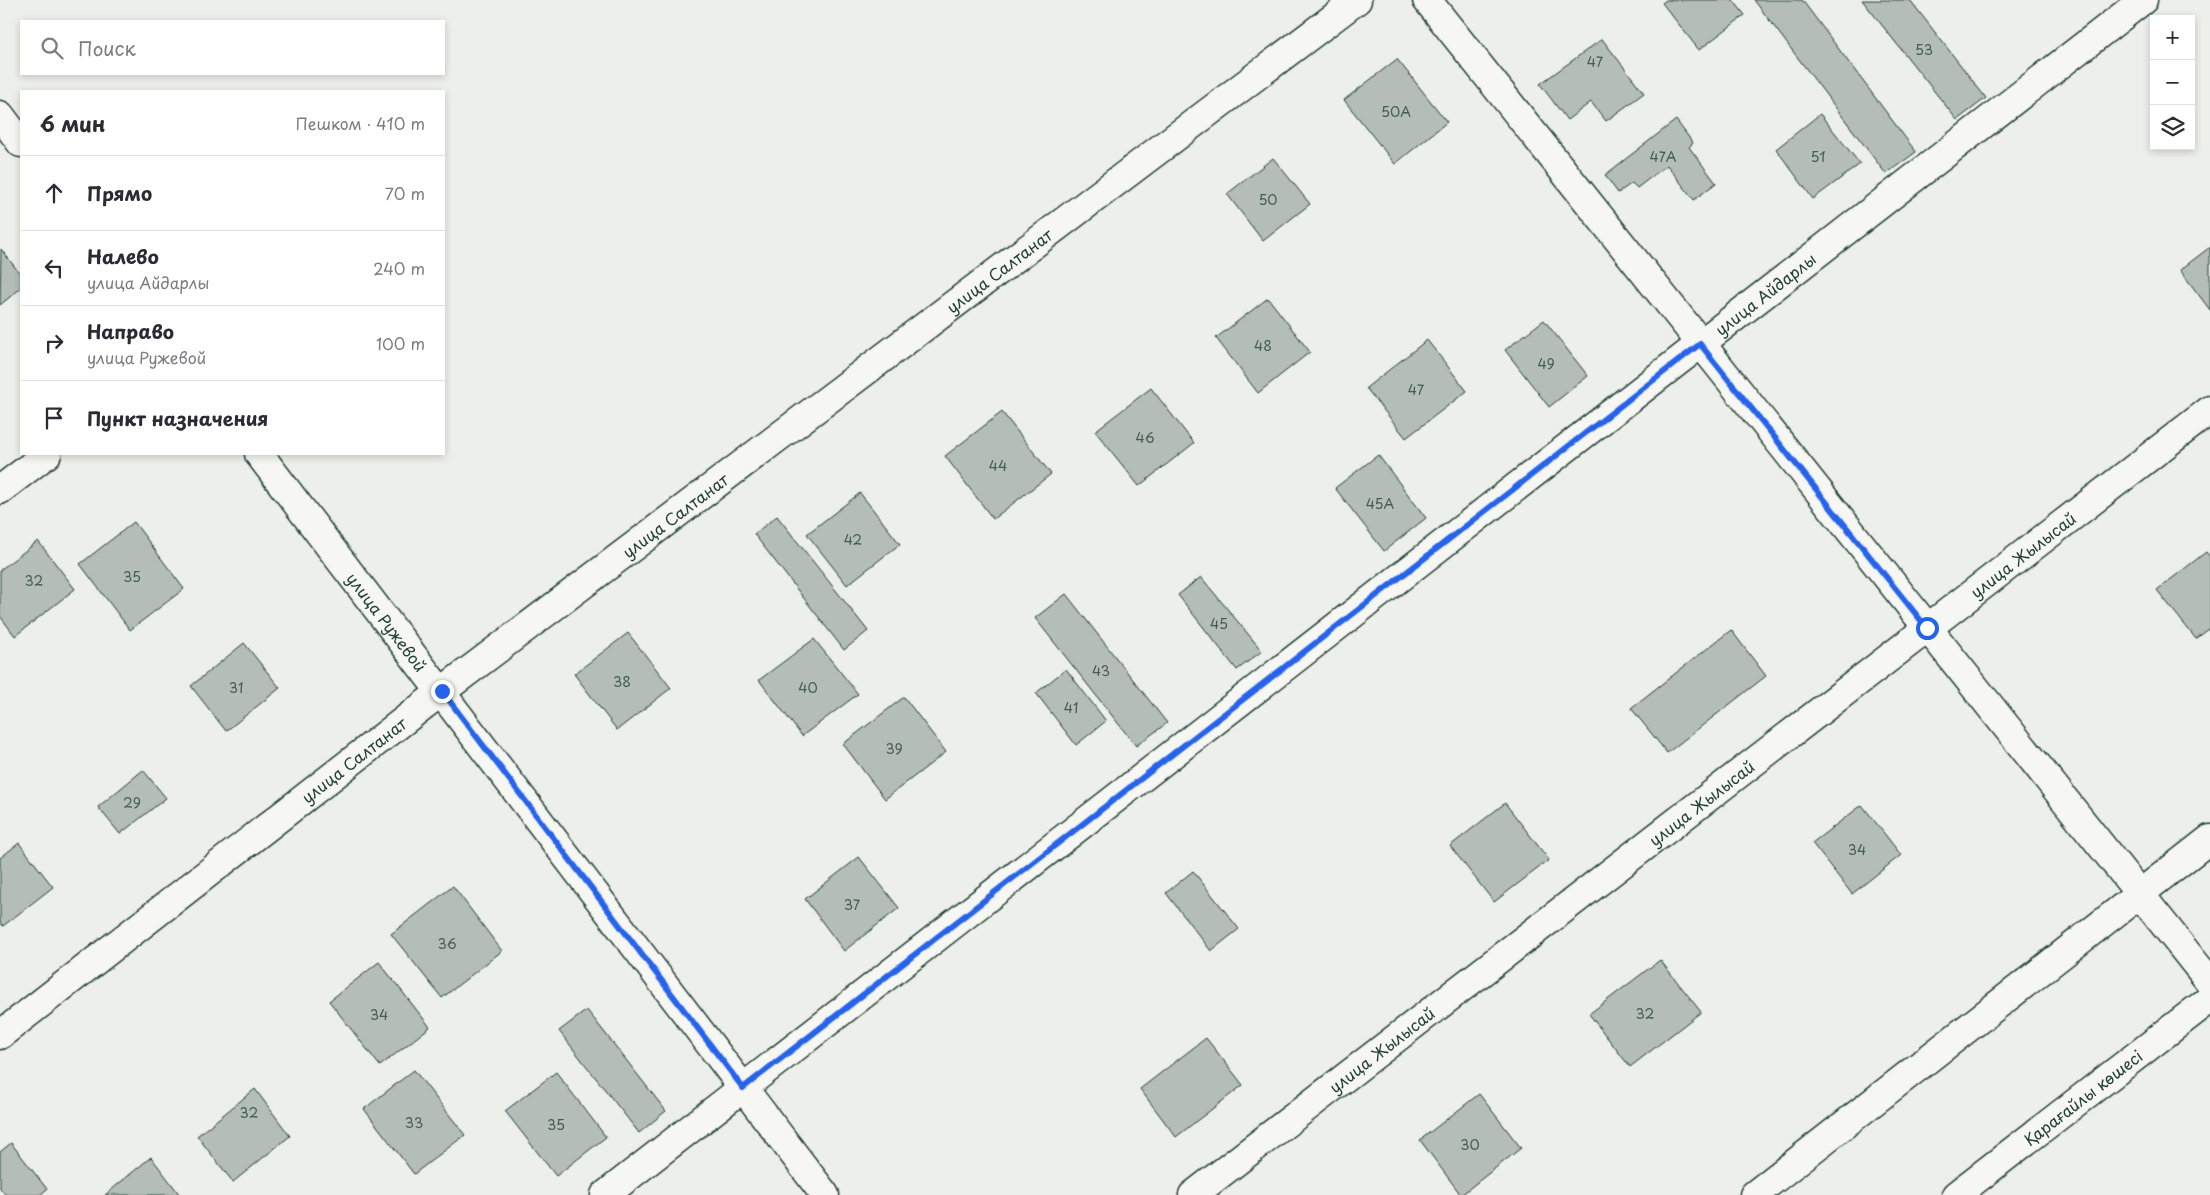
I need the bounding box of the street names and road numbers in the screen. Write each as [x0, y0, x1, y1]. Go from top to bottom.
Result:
street label: улица Салтанат [941, 222, 1058, 318]
street label: улица Айдарлы [1709, 247, 1821, 341]
street label: улица Салтанат [617, 466, 734, 563]
street label: улица Жылысай [1965, 506, 2081, 603]
street label: улица Ружевой [341, 567, 433, 676]
street label: улица Салтанат [296, 710, 412, 809]
street label: улица Жылысай [1643, 754, 1759, 851]
street label: улица Жылысай [1323, 1001, 1439, 1098]
street label: Қарағайлы көшесі [2018, 1044, 2147, 1151]

